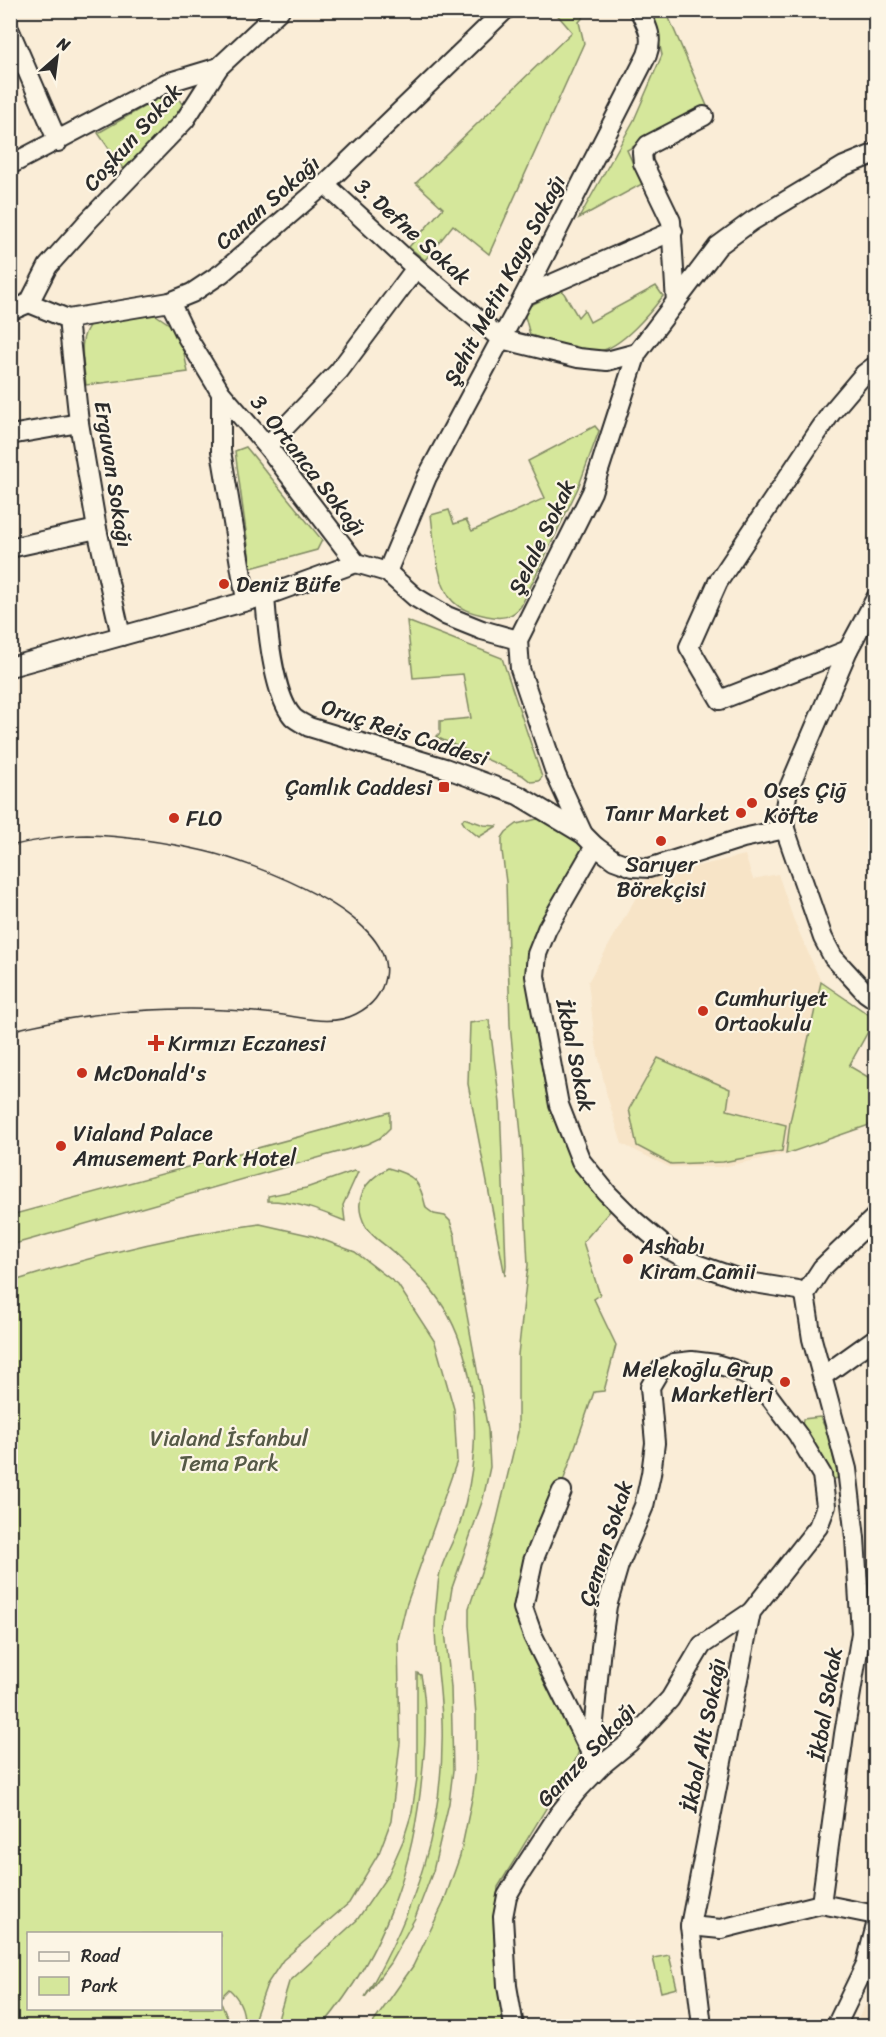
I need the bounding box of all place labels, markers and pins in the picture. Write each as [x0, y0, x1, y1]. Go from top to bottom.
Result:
place label: Deniz Büfe [236, 565, 341, 604]
marker: Deniz Büfe [217, 577, 231, 591]
place label: Çamlık Caddesi [285, 768, 433, 807]
place label: Oses Çiğ Köfte [764, 771, 847, 835]
marker: Çamlık Caddesi [437, 780, 451, 794]
place label: Tanır Market [604, 794, 729, 833]
marker: Oses Çiğ Köfte [745, 796, 759, 810]
place label: FLO [186, 799, 222, 838]
marker: Tanır Market [734, 806, 748, 820]
marker: FLO [167, 811, 181, 825]
marker: Sarıyer Börekçisi [654, 834, 668, 848]
place label: Sarıyer Börekçisi [616, 845, 707, 909]
place label: Cumhuriyet Ortaokulu [715, 979, 829, 1043]
marker: Cumhuriyet Ortaokulu [696, 1004, 710, 1018]
place label: Kırmızı Eczanesi [168, 1024, 327, 1063]
marker: Kırmızı Eczanesi [149, 1036, 163, 1050]
place label: McDonald's [94, 1054, 207, 1093]
marker: McDonald's [75, 1066, 89, 1080]
place label: Vialand Palace Amusement Park Hotel [72, 1114, 297, 1178]
marker: Vialand Palace Amusement Park Hotel [54, 1139, 68, 1153]
place label: Ashabı Kiram Camii [639, 1227, 757, 1291]
marker: Ashabı Kiram Camii [621, 1252, 635, 1266]
place label: Melekoğlu Grup Marketleri [623, 1350, 774, 1414]
marker: Melekoğlu Grup Marketleri [778, 1375, 792, 1389]

